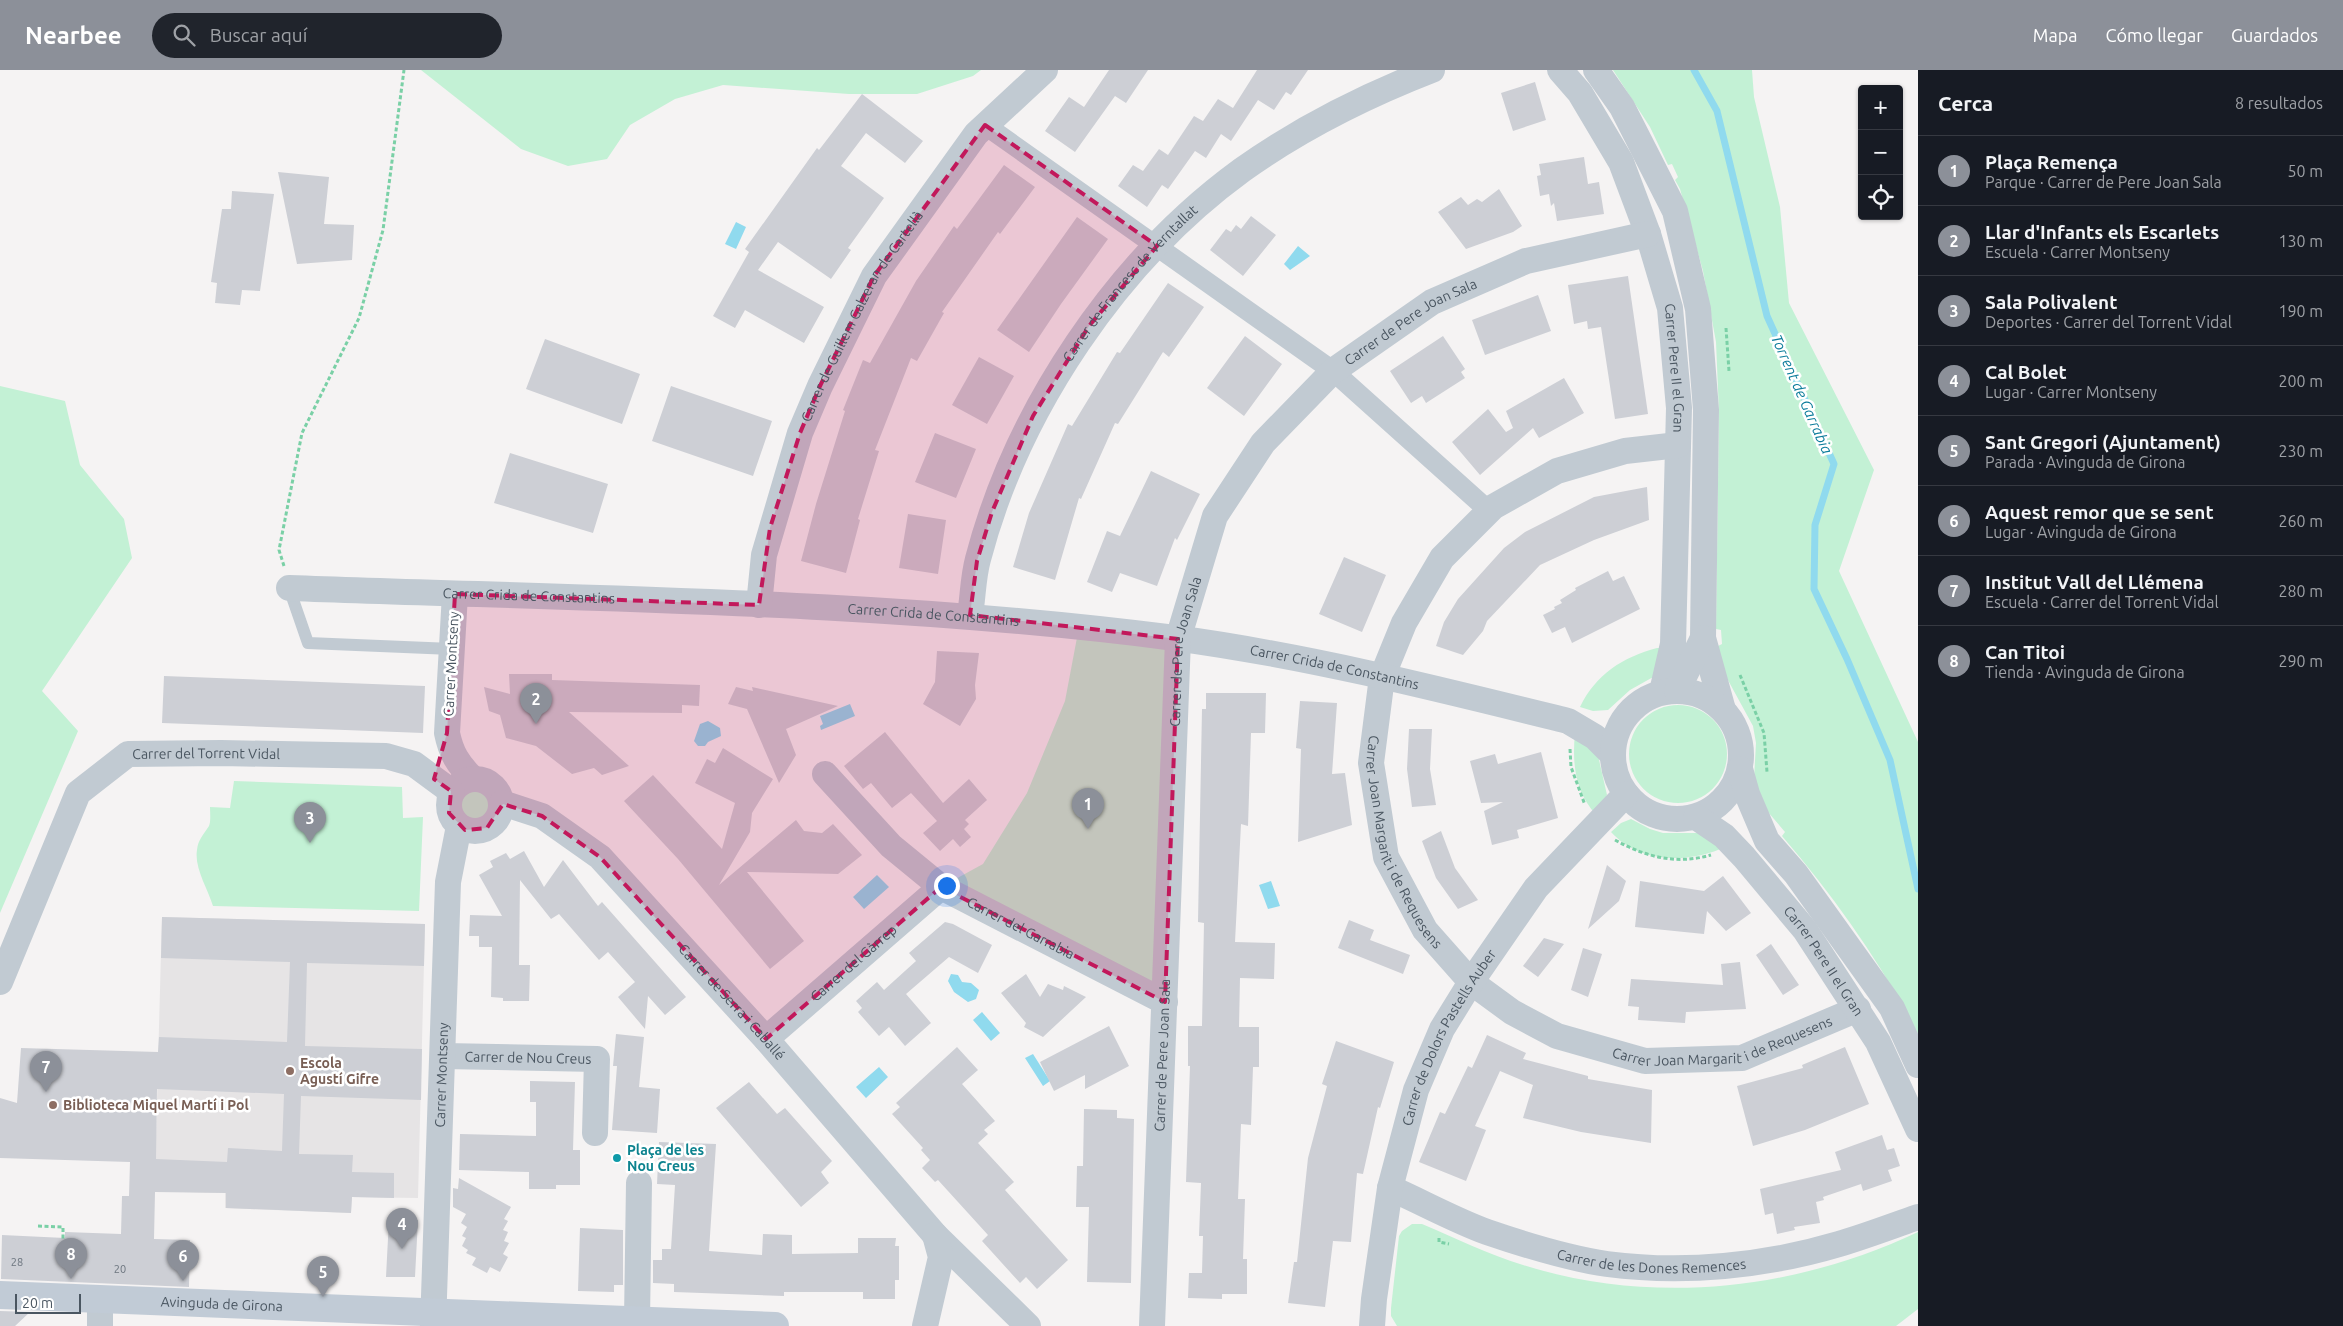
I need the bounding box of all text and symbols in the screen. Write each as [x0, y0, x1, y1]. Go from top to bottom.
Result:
search box [152, 13, 502, 58]
icon: search [170, 21, 198, 49]
text: Nearbee [25, 22, 122, 49]
text: Buscar aquí [210, 24, 307, 46]
text: Mapa [2033, 25, 2078, 45]
text: Cómo llegar [2106, 25, 2203, 45]
text: Guardados [2231, 25, 2318, 45]
map controls [1858, 85, 1903, 220]
button: + [1858, 85, 1903, 130]
text: Cerca [1938, 91, 1993, 115]
text: 8 resultados [2235, 94, 2323, 112]
button: − [1858, 130, 1903, 175]
text: Plaça Remença [1985, 151, 2118, 173]
text: 1 [1949, 162, 1959, 180]
text: 50 m [2287, 162, 2323, 180]
text: Parque · Carrer de Pere Joan Sala [1985, 173, 2222, 191]
button: locate [1858, 175, 1903, 220]
street label: Carrer de Francesc de Verntallat [1059, 201, 1201, 365]
street label: Carrer de Guillem Galzeran de Cartellà [798, 208, 926, 424]
text: Llar d'Infants els Escarlets [1985, 221, 2219, 243]
text: 2 [1949, 232, 1959, 250]
text: 130 m [2278, 232, 2323, 250]
text: Escuela · Carrer Montseny [1985, 243, 2170, 261]
street label: Carrer de Pere Joan Sala [1341, 275, 1479, 369]
text: Sala Polivalent [1985, 291, 2117, 313]
street label: Carrer Pere II el Gran [1661, 301, 1687, 433]
text: 3 [1949, 302, 1959, 320]
text: 190 m [2278, 302, 2323, 320]
text: Deportes · Carrer del Torrent Vidal [1985, 313, 2232, 331]
water label: Torrent de Garrabia [1768, 332, 1836, 456]
text: Cal Bolet [1985, 361, 2067, 383]
text: 4 [1949, 372, 1959, 390]
text: 200 m [2278, 372, 2323, 390]
text: Lugar · Carrer Montseny [1985, 383, 2157, 401]
text: Sant Gregori (Ajuntament) [1985, 431, 2221, 453]
text: 5 [1949, 442, 1959, 460]
text: 230 m [2278, 442, 2323, 460]
text: Parada · Avinguda de Girona [1985, 453, 2186, 471]
text: Aquest remor que se sent [1985, 501, 2214, 523]
text: 6 [1949, 512, 1959, 530]
text: 260 m [2278, 512, 2323, 530]
text: Lugar · Avinguda de Girona [1985, 523, 2177, 541]
text: Institut Vall del Llémena [1985, 571, 2204, 593]
street label: Carrer de Pere Joan Sala [1167, 574, 1204, 727]
text: 7 [1949, 582, 1959, 600]
text: 280 m [2278, 582, 2323, 600]
street label: Carrer Crida de Constantins [443, 585, 615, 606]
text: Escuela · Carrer del Torrent Vidal [1985, 593, 2219, 611]
street label: Carrer Crida de Constantins [847, 601, 1020, 629]
street label: Carrer Montseny [440, 611, 462, 717]
text: Can Titoi [1985, 641, 2065, 663]
street label: Carrer Crida de Constantins [1249, 642, 1421, 692]
text: 8 [1949, 652, 1959, 670]
text: 290 m [2278, 652, 2323, 670]
text: Tienda · Avinguda de Girona [1985, 663, 2185, 681]
pin: 2 [520, 683, 552, 724]
street label: Carrer Joan Margarit i de Requesens [1363, 734, 1445, 952]
street label: Carrer del Torrent Vidal [132, 745, 280, 762]
pin: 1 [1072, 788, 1104, 829]
pin: 3 [294, 802, 326, 843]
your location [934, 873, 960, 899]
street label: Carrer del Garrabia [964, 894, 1077, 962]
street label: Carrer Pere II el Gran [1780, 903, 1867, 1019]
street label: Carrer del Gàrrep [807, 921, 900, 1005]
street label: Carrer de Serra i Caballé [675, 941, 788, 1063]
street label: Carrer de Dolors Pastells Auber [1399, 946, 1500, 1128]
street label: Carrer de Pere Joan Sala [1151, 978, 1173, 1132]
street label: Carrer Joan Margarit i de Requesens [1611, 1013, 1834, 1069]
street label: Carrer Montseny [432, 1022, 451, 1128]
street label: Carrer de Nou Creus [464, 1048, 592, 1067]
pin: 7 [30, 1051, 62, 1092]
place label: Escola Agustí Gifre [300, 1055, 379, 1087]
marker: Escola Agustí Gifre [284, 1065, 296, 1077]
place label: Biblioteca Miquel Martí i Pol [63, 1097, 249, 1113]
marker: Biblioteca Miquel Martí i Pol [47, 1099, 59, 1111]
place label: Plaça de les Nou Creus [627, 1142, 704, 1174]
marker: Plaça de les Nou Creus [611, 1152, 623, 1164]
pin: 4 [386, 1208, 418, 1249]
pin: 8 [55, 1238, 87, 1279]
pin: 6 [167, 1240, 199, 1281]
street label: Carrer de les Dones Remences [1555, 1246, 1747, 1276]
house number: 28 [11, 1256, 23, 1268]
pin: 5 [307, 1256, 339, 1297]
house number: 20 [114, 1263, 126, 1275]
scale bar [15, 1291, 81, 1314]
street label: Avinguda de Girona [160, 1293, 283, 1314]
text: 20 m [22, 1295, 53, 1311]

